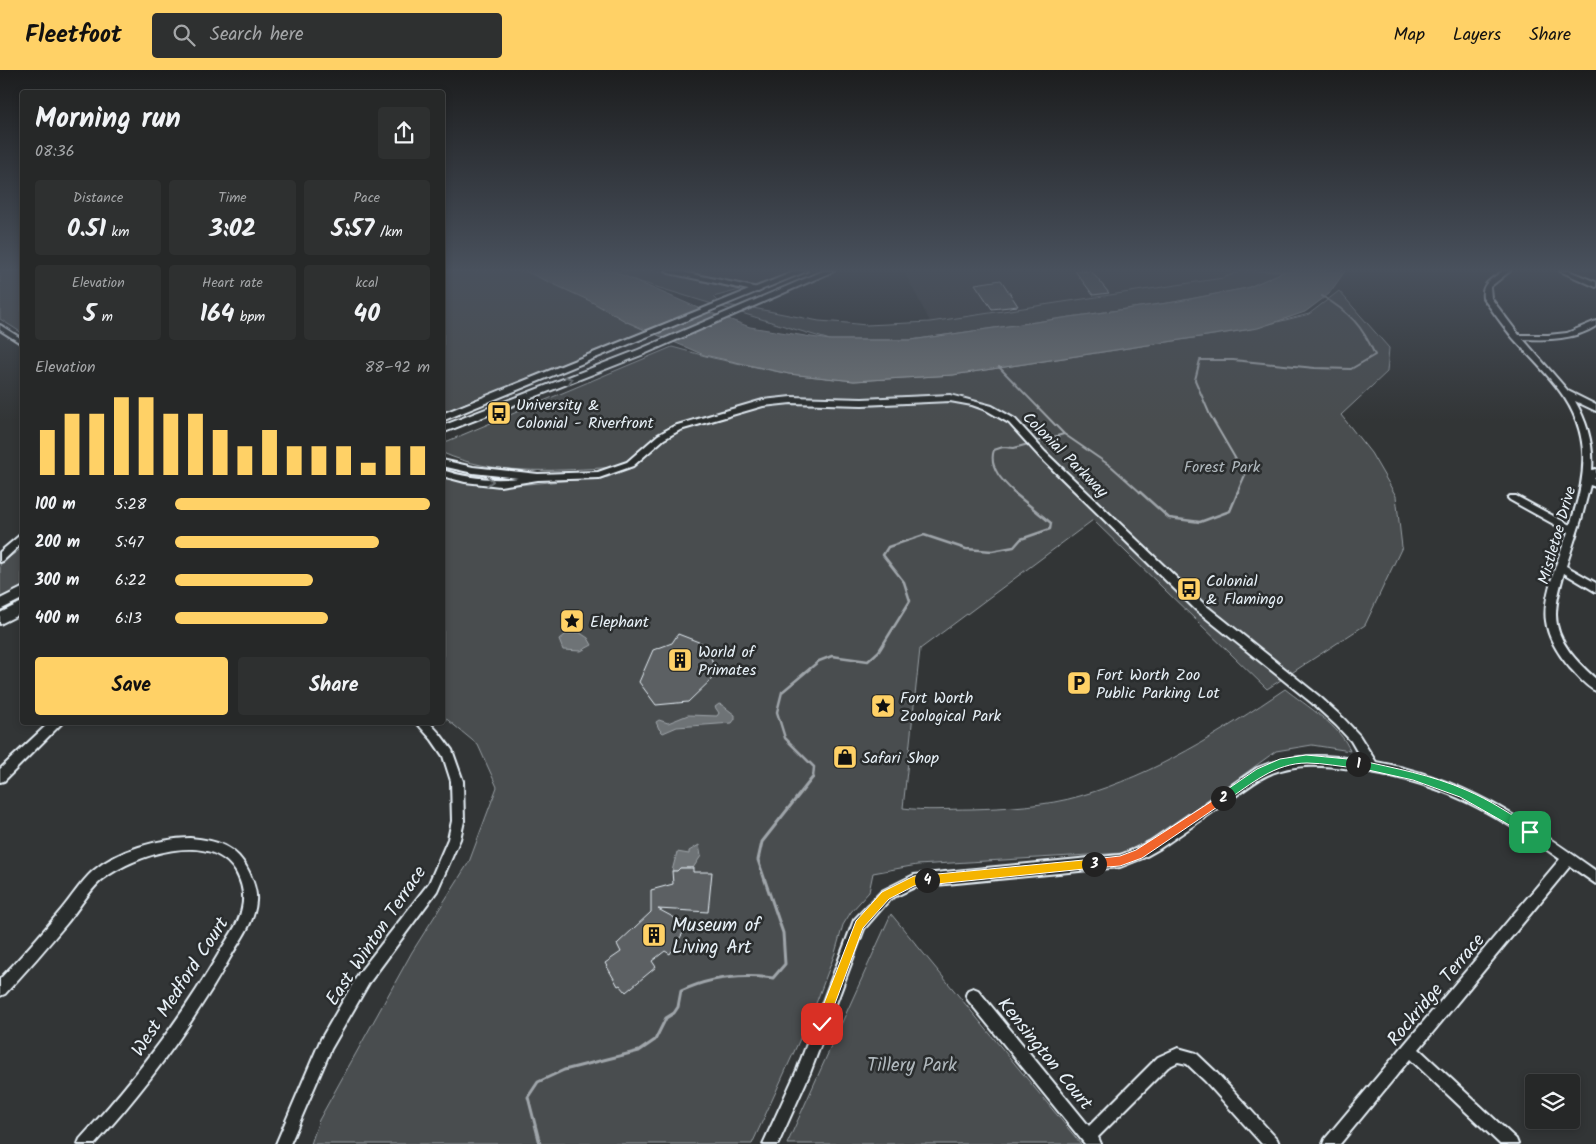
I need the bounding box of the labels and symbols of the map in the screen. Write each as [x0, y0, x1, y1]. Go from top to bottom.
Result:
one-way arrow [564, 376, 573, 386]
place label: University & Colonial - Riverfront [516, 393, 654, 436]
bus stop icon: University & Colonial - Riverfront [486, 400, 512, 426]
street label: Colonial Parkway [1016, 406, 1114, 504]
park label: Forest Park [1184, 455, 1261, 480]
one-way arrow [486, 476, 494, 487]
street label: Mistletoe Drive [1532, 483, 1583, 587]
place label: Colonial & Flamingo [1206, 569, 1283, 612]
bus stop icon: Colonial & Flamingo [1176, 576, 1202, 602]
place icon: Elephant [559, 608, 585, 634]
place label: Elephant [590, 610, 650, 635]
place label: World of Primates [698, 640, 757, 683]
building icon: World of Primates [667, 647, 693, 673]
place label: Fort Worth Zoo Public Parking Lot [1096, 663, 1220, 706]
parking icon: Fort Worth Zoo Public Parking Lot [1066, 670, 1092, 696]
place label: Fort Worth Zoological Park [900, 686, 1001, 729]
place icon: Fort Worth Zoological Park [870, 693, 896, 719]
shop icon: Safari Shop [832, 744, 858, 770]
place label: Safari Shop [862, 746, 939, 771]
pin: 1 [1346, 752, 1370, 776]
pin: 2 [1210, 786, 1236, 810]
pin [1509, 811, 1551, 853]
pin: 3 [1082, 852, 1106, 876]
street label: East Winton Terrace [319, 860, 435, 1012]
pin: 4 [914, 868, 940, 892]
street label: West Medford Court [124, 911, 238, 1063]
place label: Museum of Living Art [672, 911, 762, 963]
building icon: Museum of Living Art [641, 922, 667, 948]
street label: Rockridge Terrace [1380, 927, 1493, 1053]
street label: Kensington Court [989, 991, 1100, 1118]
pin [801, 1003, 843, 1045]
park label: Tillery Park [867, 1051, 957, 1081]

